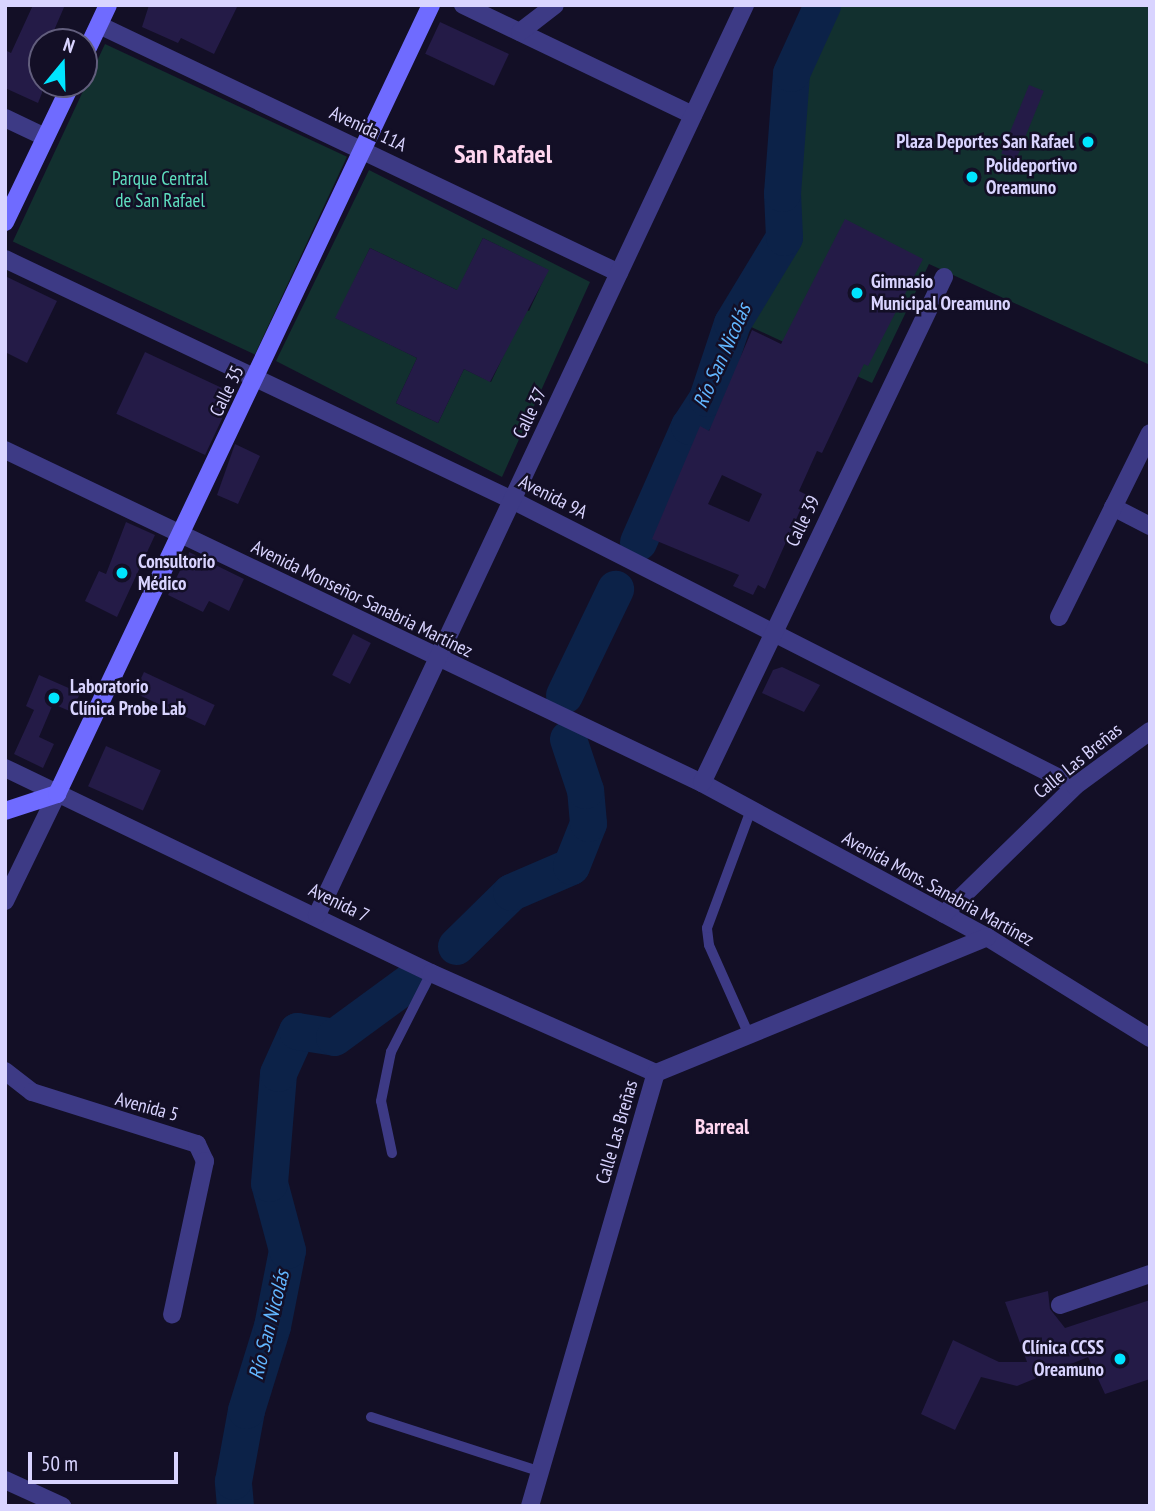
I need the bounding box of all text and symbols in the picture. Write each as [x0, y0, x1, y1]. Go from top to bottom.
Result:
north arrow [28, 28, 98, 98]
text: N [60, 32, 78, 58]
street label: Avenida 11A [326, 101, 410, 157]
place label: Plaza Deportes San Rafael [896, 131, 1074, 153]
marker: Plaza Deportes San Rafael [1080, 134, 1096, 150]
district label: San Rafael [454, 138, 552, 170]
place label: Polideportivo Oreamuno [986, 155, 1077, 199]
park label: Parque Central de San Rafael [112, 168, 208, 212]
marker: Polideportivo Oreamuno [964, 169, 980, 185]
place label: Gimnasio Municipal Oreamuno [871, 271, 1011, 315]
marker: Gimnasio Municipal Oreamuno [849, 285, 865, 301]
water label: Río San Nicolás [688, 300, 756, 412]
street label: Calle 35 [205, 362, 249, 420]
street label: Calle 37 [508, 384, 552, 442]
street label: Avenida 9A [515, 470, 591, 524]
street label: Calle 39 [781, 492, 825, 550]
street label: Avenida Monseñor Sanabria Martínez [248, 535, 476, 663]
place label: Consultorio Médico [138, 551, 215, 595]
marker: Consultorio Médico [112, 563, 132, 583]
place label: Laboratorio Clínica Probe Lab [70, 676, 186, 720]
marker: Laboratorio Clínica Probe Lab [44, 688, 64, 708]
street label: Calle Las Breñas [1029, 719, 1127, 803]
street label: Avenida Mons. Sanabria Martínez [838, 826, 1038, 952]
street label: Avenida 7 [305, 879, 373, 927]
street label: Calle Las Breñas [591, 1078, 643, 1186]
street label: Avenida 5 [113, 1088, 181, 1126]
district label: Barreal [695, 1114, 749, 1140]
water label: Río San Nicolás [243, 1268, 295, 1382]
place label: Clínica CCSS Oreamuno [1022, 1337, 1104, 1381]
marker: Clínica CCSS Oreamuno [1110, 1349, 1130, 1369]
scale bar [32, 1438, 182, 1482]
text: 50 m [41, 1450, 78, 1477]

